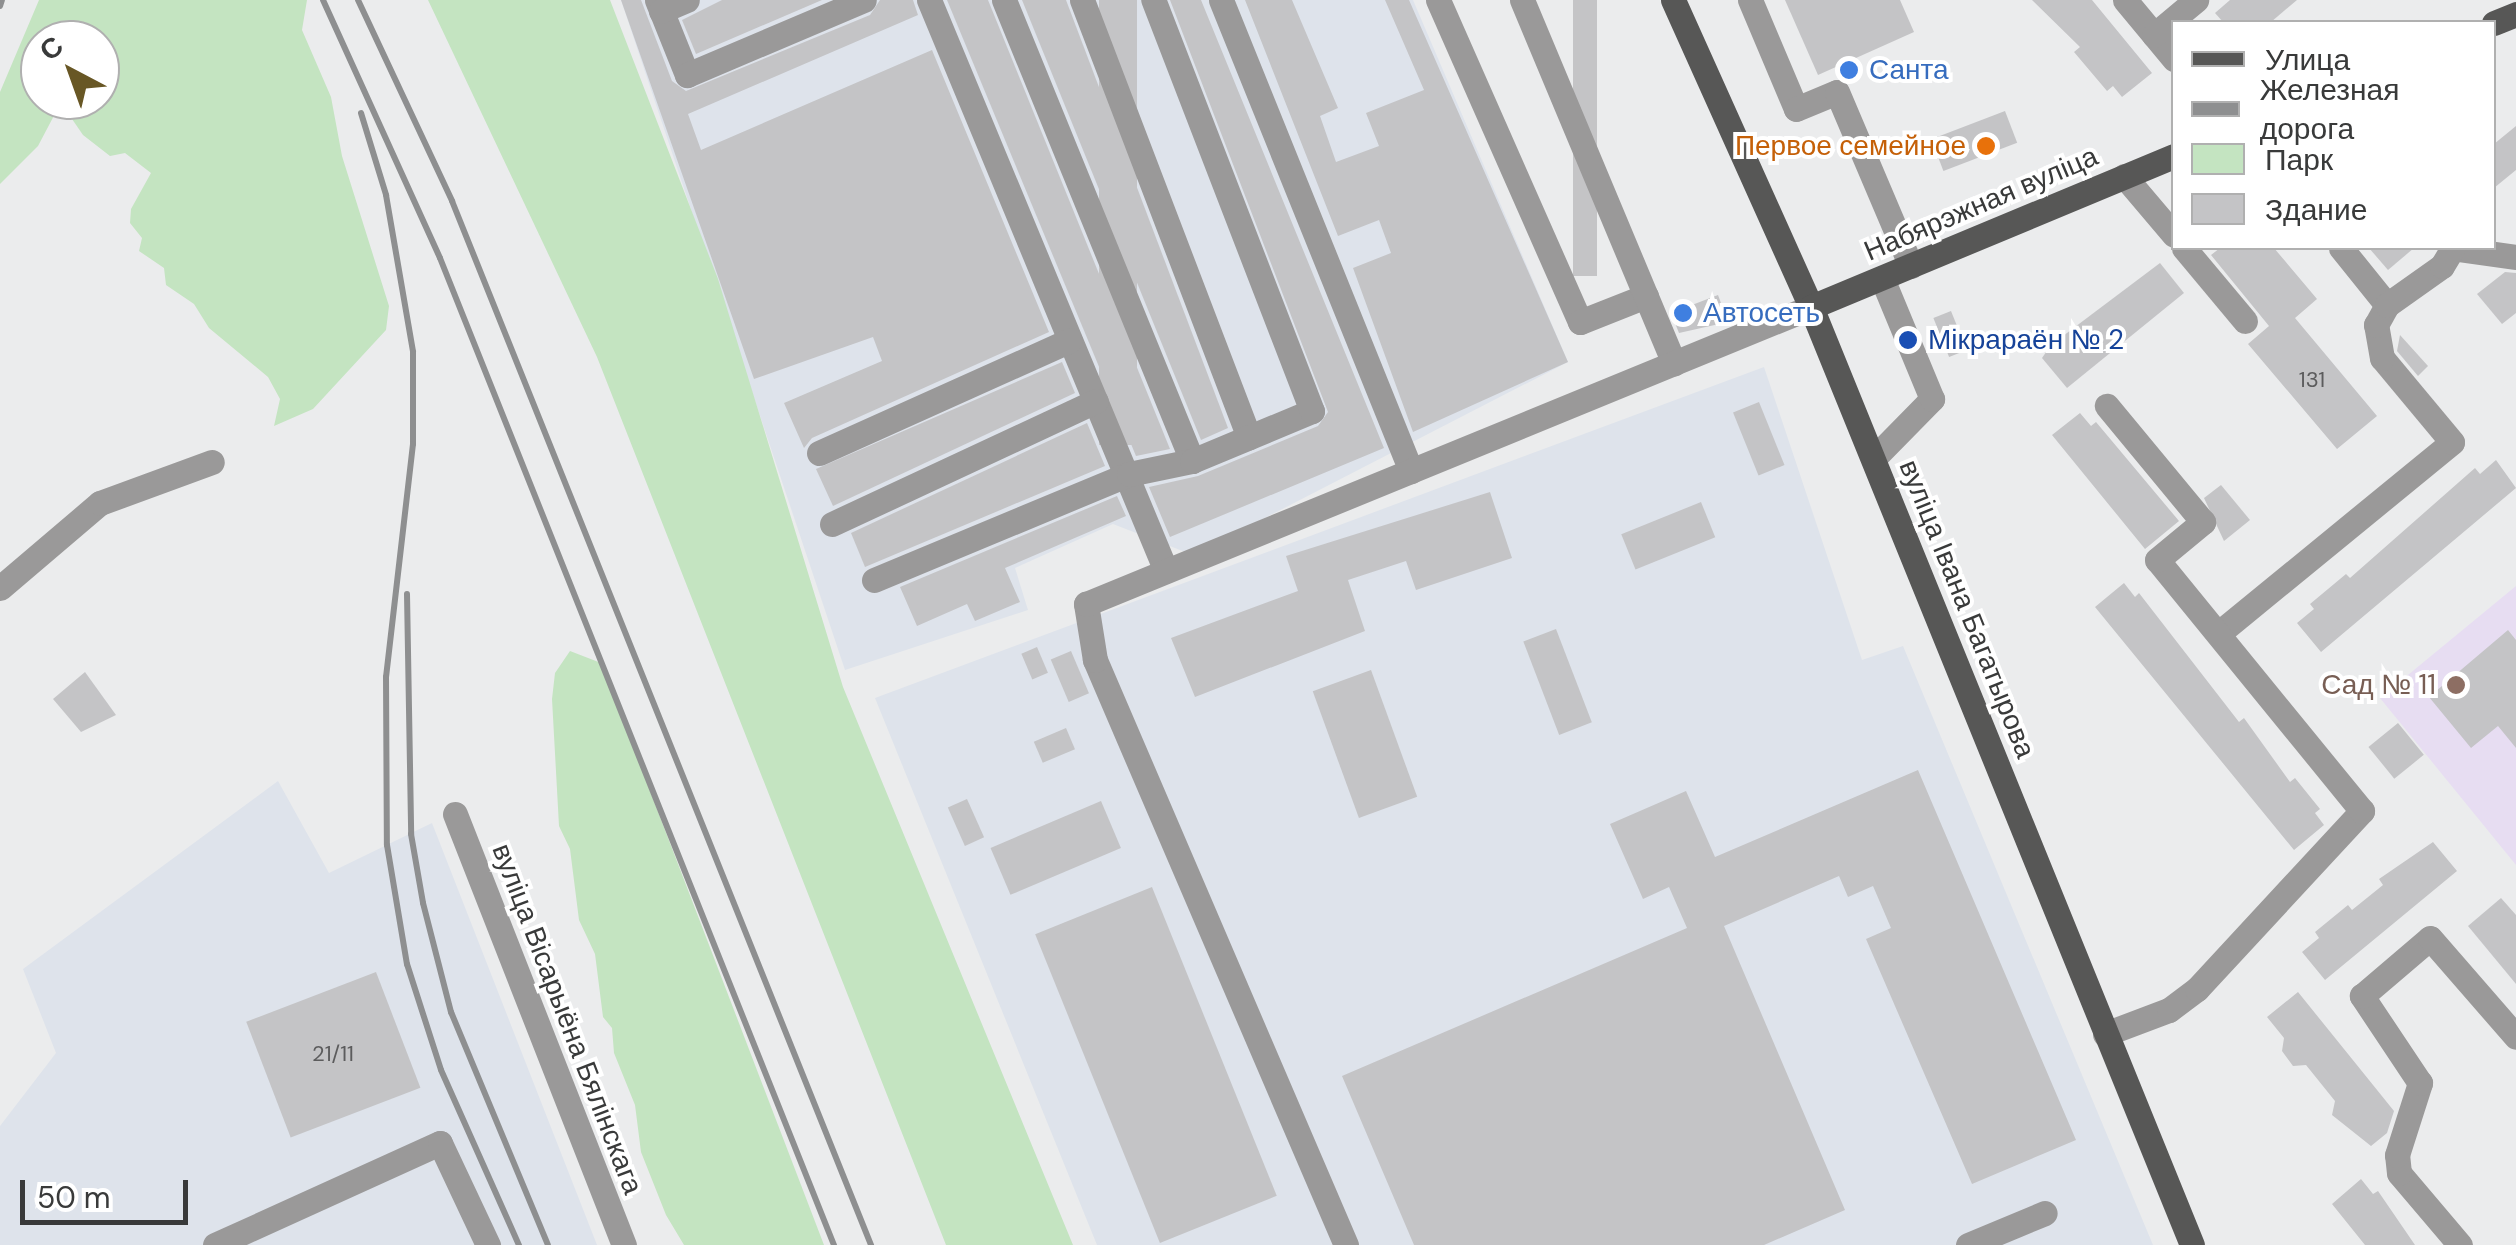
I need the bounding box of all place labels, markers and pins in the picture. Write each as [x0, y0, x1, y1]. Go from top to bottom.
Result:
place label: Санта [1869, 53, 1949, 87]
marker: Санта [1838, 59, 1860, 81]
place label: Первое семейное [1735, 129, 1966, 163]
marker: Первое семейное [1975, 135, 1997, 157]
place label: Автосеть [1703, 296, 1820, 330]
marker: Автосеть [1672, 302, 1694, 324]
place label: Мікрараён № 2 [1928, 323, 2124, 357]
marker: Мікрараён № 2 [1897, 329, 1919, 351]
place label: Сад № 11 [2321, 668, 2436, 702]
marker: Сад № 11 [2445, 674, 2467, 696]

